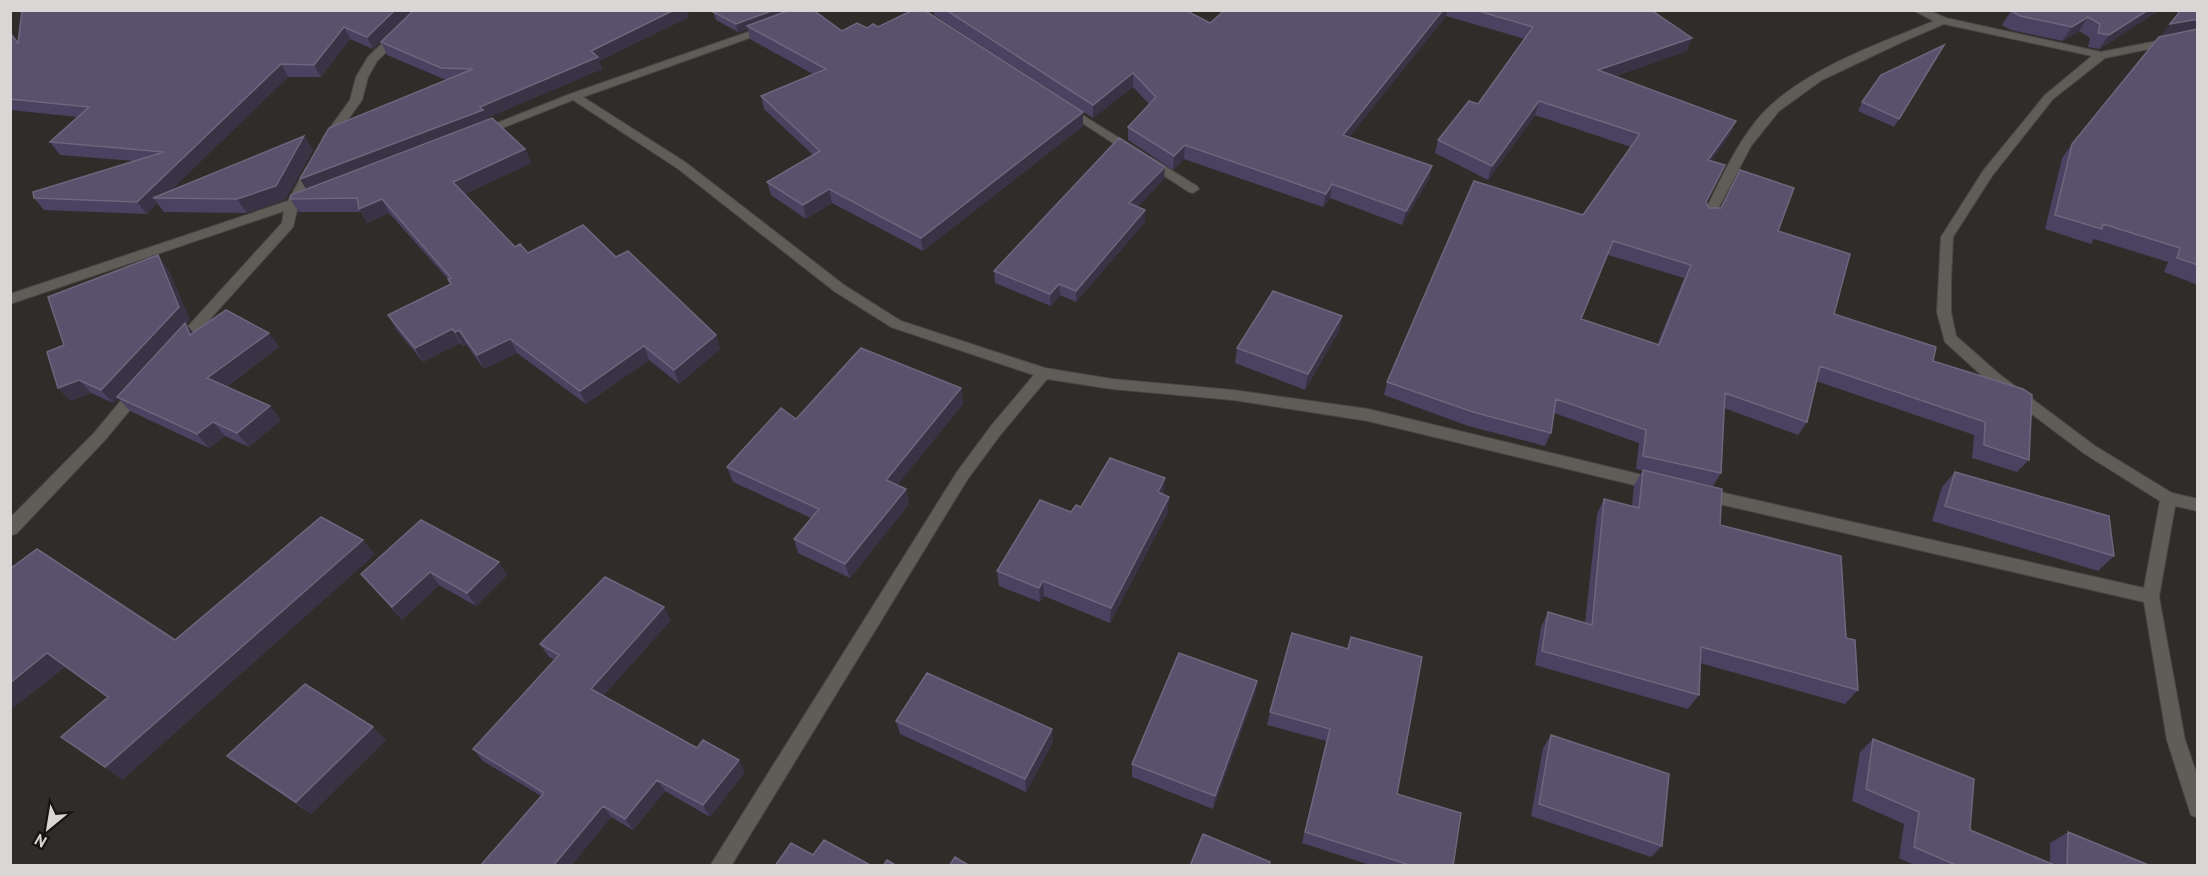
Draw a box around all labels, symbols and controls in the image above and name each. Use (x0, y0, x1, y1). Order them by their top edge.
north arrow (18, 798, 78, 858)
text: N (31, 830, 50, 852)

